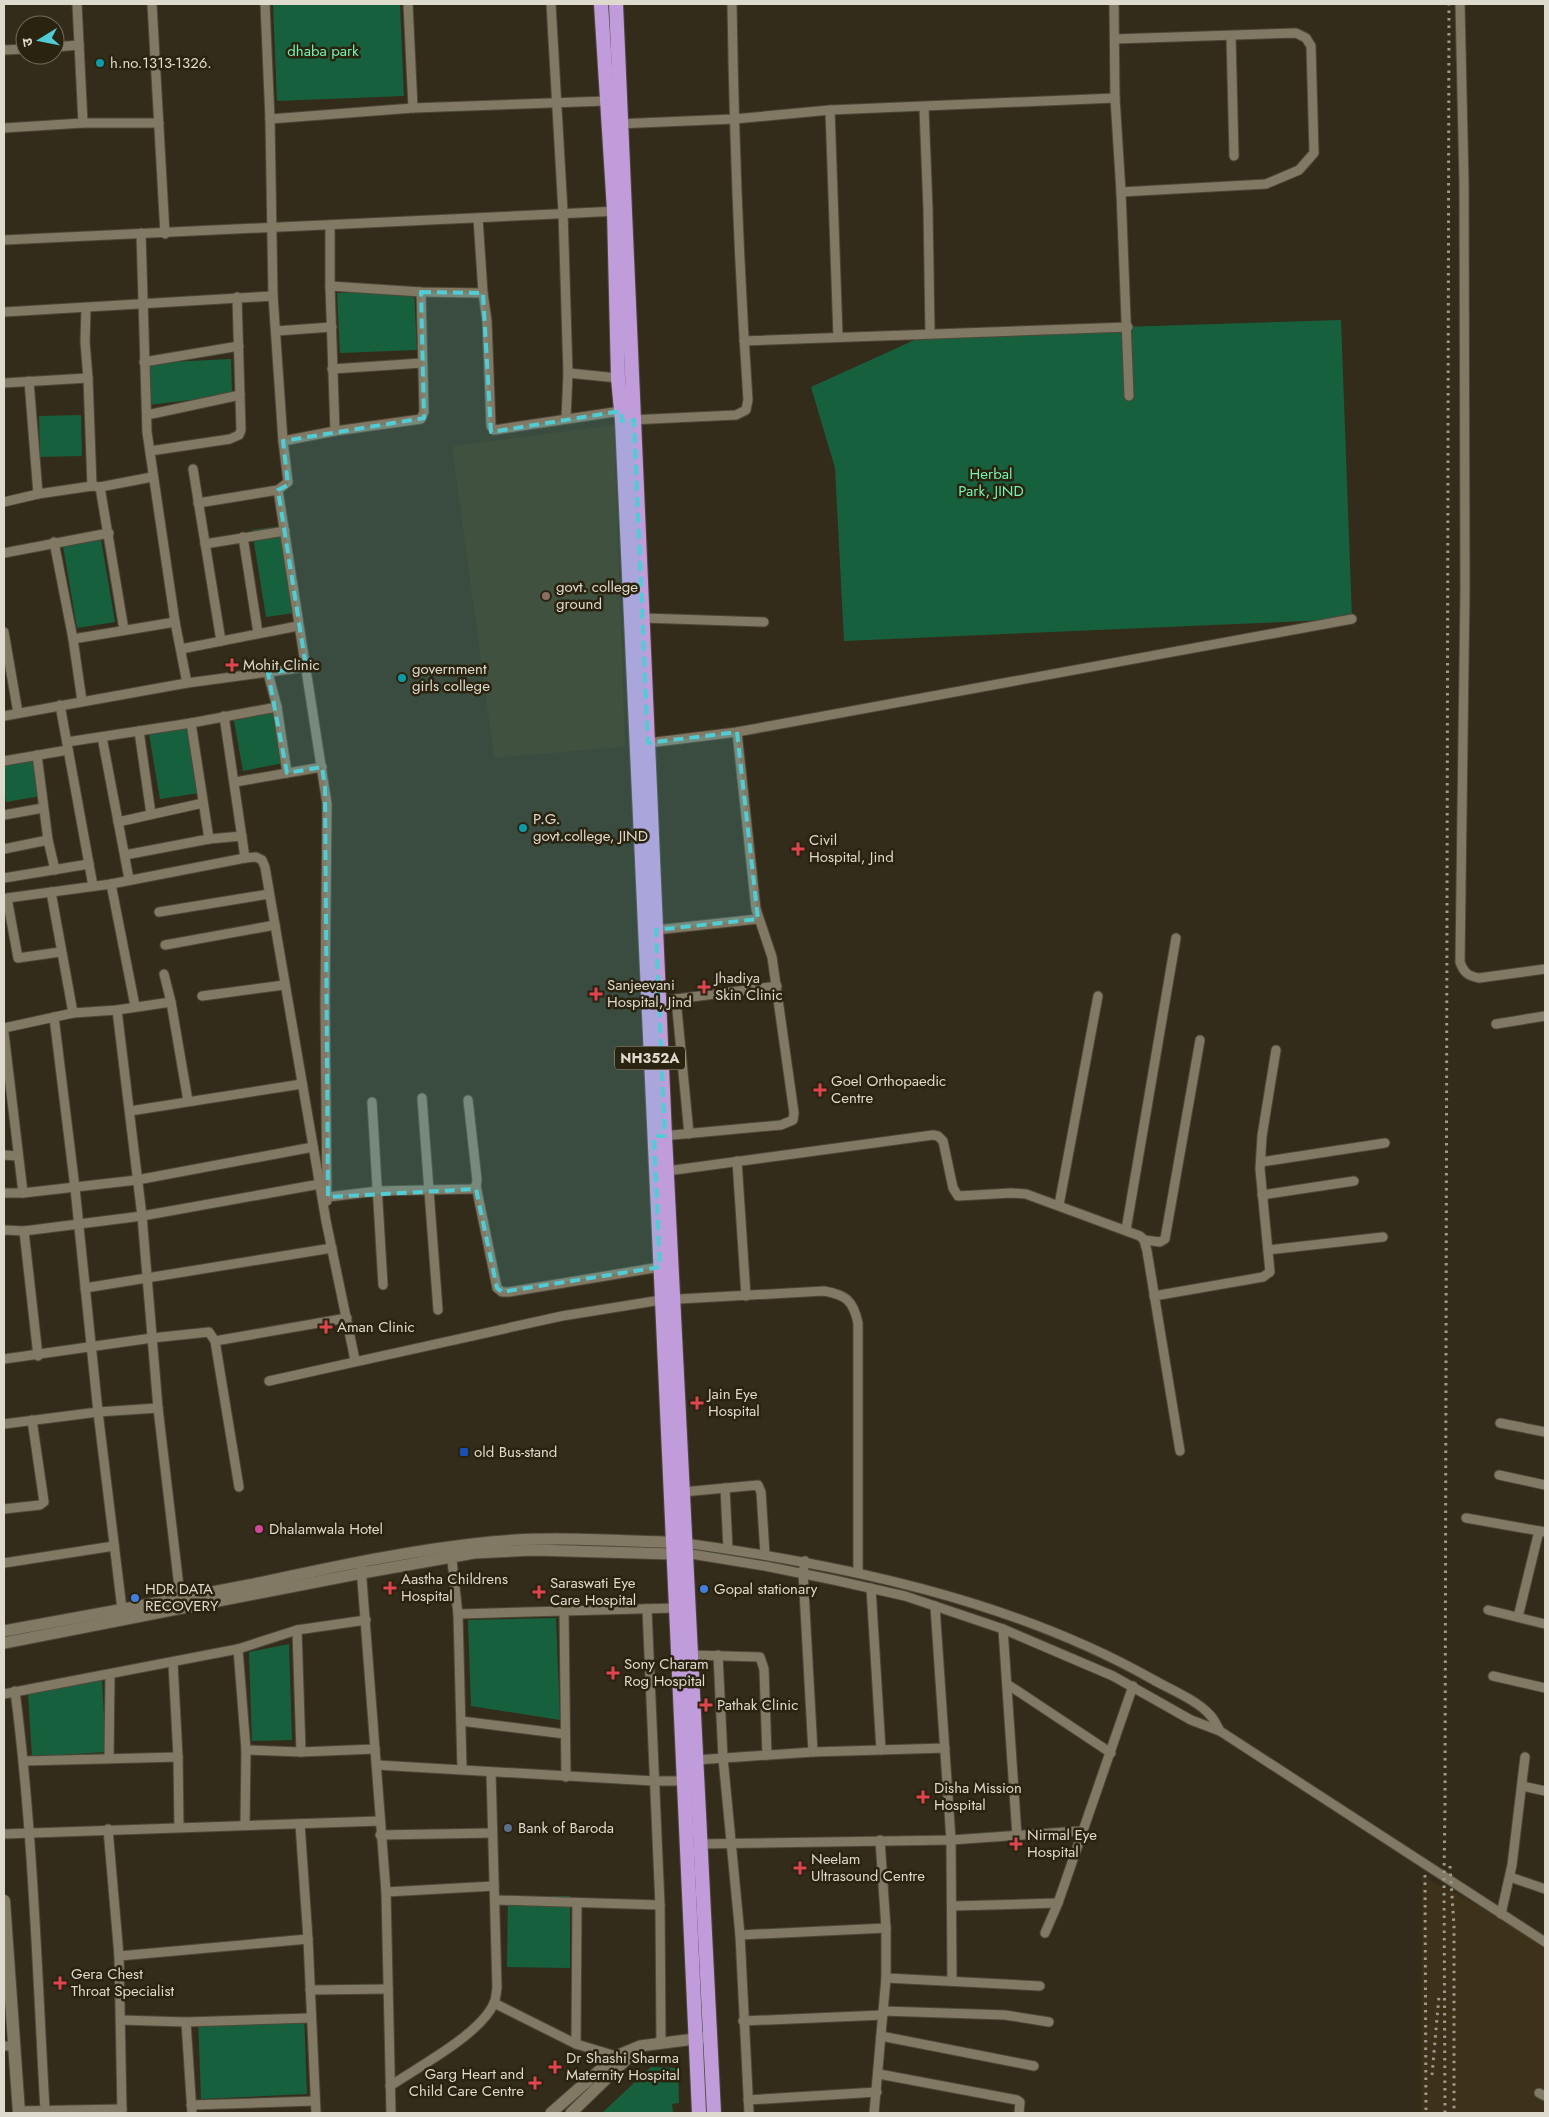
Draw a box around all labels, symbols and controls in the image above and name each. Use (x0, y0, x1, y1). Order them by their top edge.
north arrow (15, 15, 65, 65)
text: उ (16, 36, 38, 48)
park label: dhaba park (287, 40, 359, 62)
place label: h.no.1313-1326. (110, 52, 212, 74)
marker: h.no.1313-1326. (94, 57, 106, 69)
park label: Herbal Park, JIND (958, 463, 1024, 502)
place label: govt. college ground (556, 576, 638, 615)
marker: govt. college ground (540, 590, 552, 602)
place label: Mohit Clinic (243, 654, 320, 676)
marker: Mohit Clinic (225, 658, 239, 672)
place label: government girls college (412, 658, 490, 697)
marker: government girls college (396, 672, 408, 684)
place label: P.G. govt.college, JIND (533, 808, 648, 847)
marker: P.G. govt.college, JIND (517, 822, 529, 834)
place label: Civil Hospital, Jind (809, 829, 894, 868)
marker: Civil Hospital, Jind (791, 842, 805, 856)
place label: Jhadiya Skin Clinic (713, 967, 783, 1006)
place label: Sanjeevani Hospital, Jind (607, 974, 692, 1013)
marker: Jhadiya Skin Clinic (697, 980, 711, 994)
marker: Sanjeevani Hospital, Jind (589, 987, 603, 1001)
road number: NH352A (615, 1046, 685, 1070)
place label: Goel Orthopaedic Centre (831, 1070, 946, 1109)
marker: Goel Orthopaedic Centre (813, 1083, 827, 1097)
place label: Aman Clinic (337, 1316, 415, 1338)
marker: Aman Clinic (319, 1320, 333, 1334)
place label: Jain Eye Hospital (706, 1383, 760, 1422)
marker: Jain Eye Hospital (690, 1396, 704, 1410)
place label: old Bus-stand (474, 1441, 557, 1463)
marker: old Bus-stand (458, 1446, 470, 1458)
place label: Dhalamwala Hotel (269, 1518, 383, 1540)
marker: Dhalamwala Hotel (253, 1523, 265, 1535)
place label: Aastha Childrens Hospital (401, 1568, 508, 1607)
place label: Saraswati Eye Care Hospital (550, 1572, 636, 1611)
place label: HDR DATA RECOVERY (145, 1578, 219, 1617)
place label: Gopal stationary (714, 1578, 818, 1600)
marker: Aastha Childrens Hospital (383, 1581, 397, 1595)
marker: Gopal stationary (698, 1583, 710, 1595)
marker: Saraswati Eye Care Hospital (532, 1585, 546, 1599)
marker: HDR DATA RECOVERY (129, 1592, 141, 1604)
place label: Sony Charam Rog Hospital (624, 1653, 709, 1692)
marker: Sony Charam Rog Hospital (606, 1666, 620, 1680)
place label: Pathak Clinic (717, 1694, 798, 1716)
marker: Pathak Clinic (699, 1698, 713, 1712)
place label: Disha Mission Hospital (934, 1777, 1022, 1816)
marker: Disha Mission Hospital (916, 1790, 930, 1804)
place label: Bank of Baroda (518, 1817, 614, 1839)
marker: Bank of Baroda (502, 1822, 514, 1834)
place label: Nirmal Eye Hospital (1027, 1824, 1097, 1863)
marker: Nirmal Eye Hospital (1009, 1837, 1023, 1851)
place label: Neelam Ultrasound Centre (811, 1848, 925, 1887)
marker: Neelam Ultrasound Centre (793, 1861, 807, 1875)
place label: Gera Chest Throat Specialist (71, 1963, 174, 2002)
marker: Gera Chest Throat Specialist (53, 1976, 67, 1990)
place label: Dr Shashi Sharma Maternity Hospital (566, 2047, 680, 2086)
marker: Dr Shashi Sharma Maternity Hospital (548, 2060, 562, 2074)
place label: Garg Heart and Child Care Centre (409, 2063, 524, 2102)
marker: Garg Heart and Child Care Centre (528, 2076, 542, 2090)

